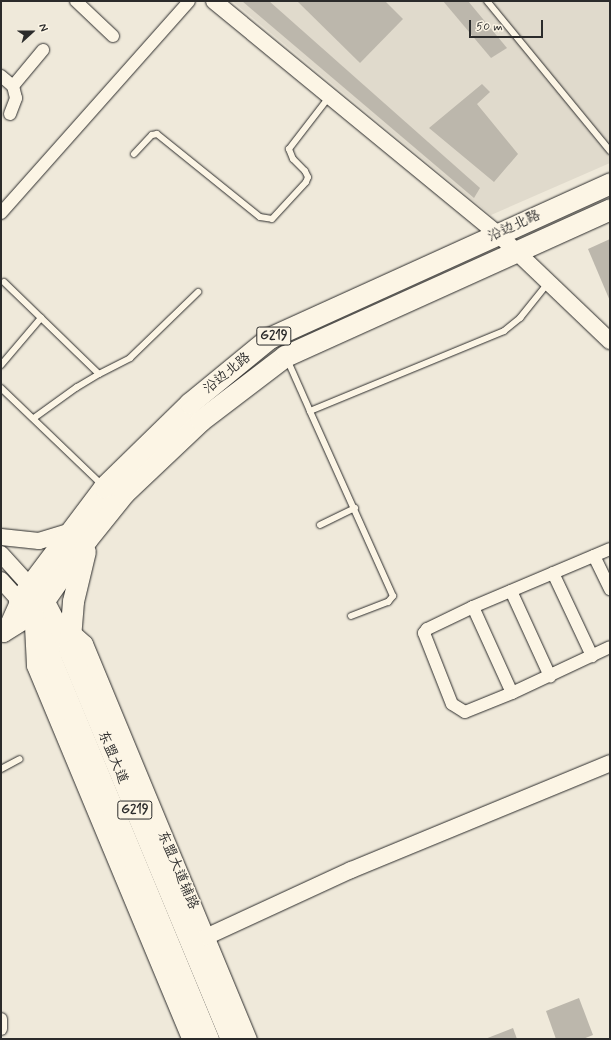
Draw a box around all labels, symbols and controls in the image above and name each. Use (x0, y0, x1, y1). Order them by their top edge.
north arrow (12, 12, 52, 52)
scale bar (471, 12, 545, 38)
text: 50 m (476, 19, 503, 35)
text: N (35, 22, 51, 34)
street label: 沿边北路 (485, 207, 543, 245)
road number: G219 (256, 325, 292, 347)
street label: 沿边北路 (200, 349, 254, 397)
street label: 东盟大道 (94, 728, 132, 786)
road number: G219 (117, 799, 153, 821)
street label: 东盟大道辅路 (154, 828, 202, 912)

